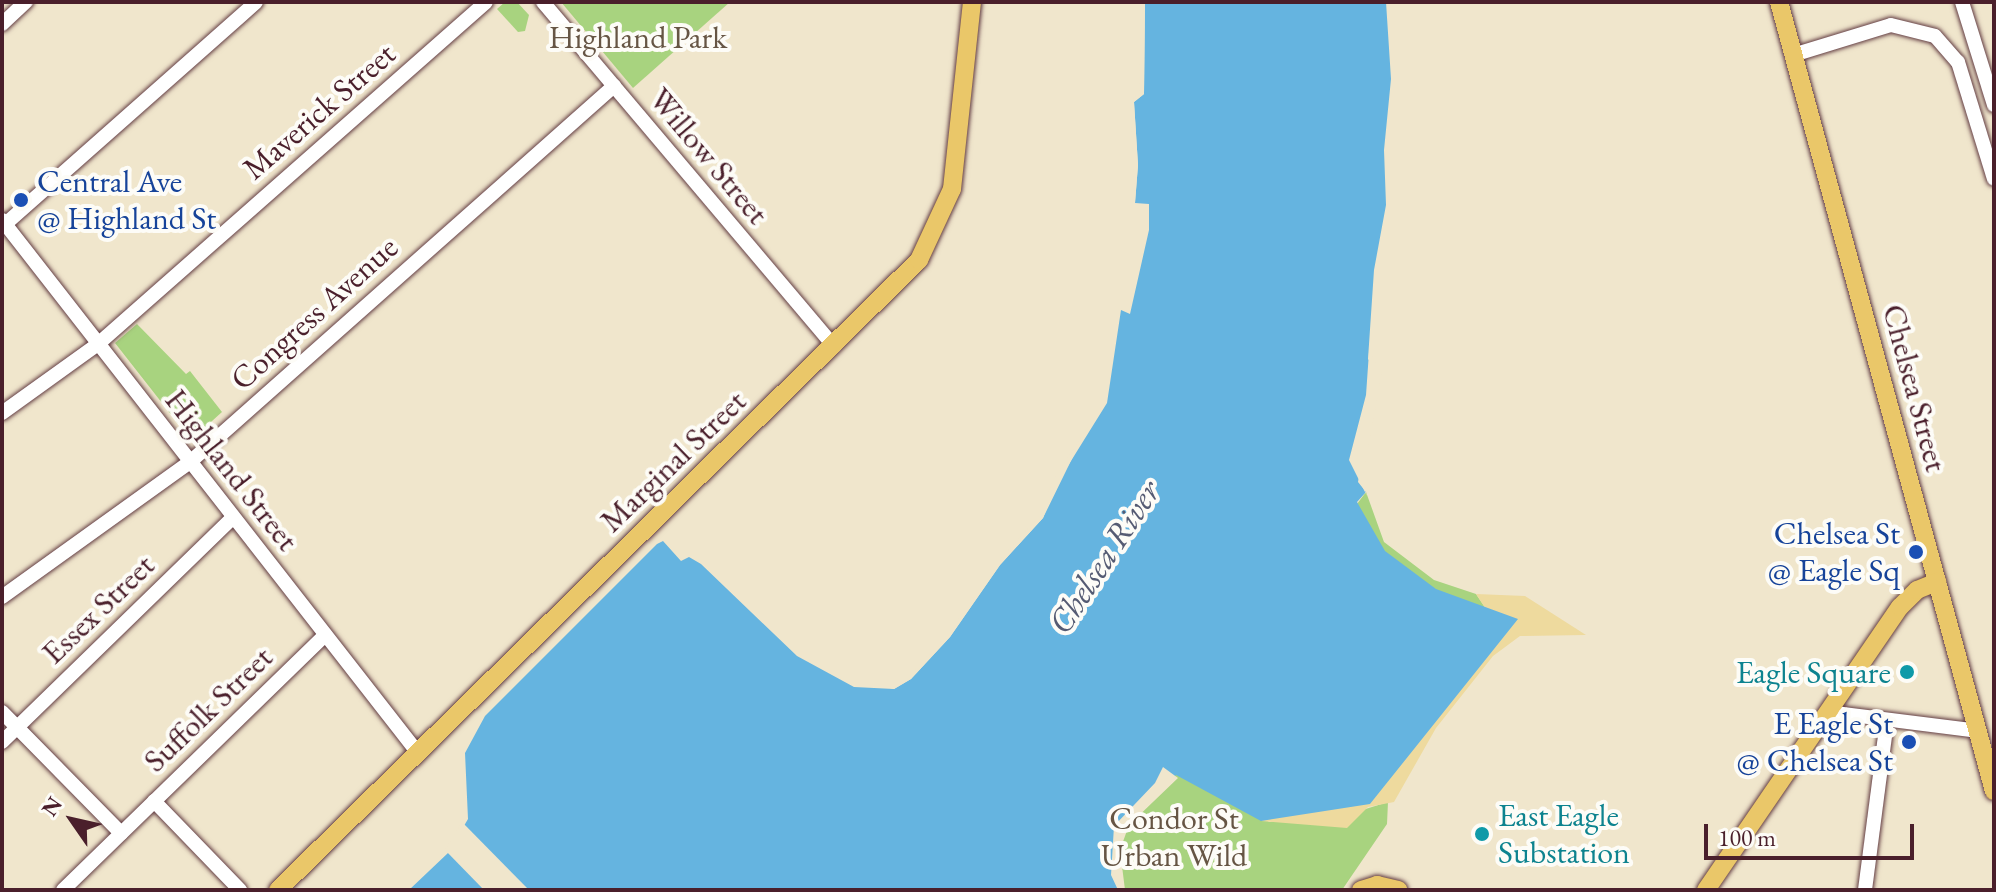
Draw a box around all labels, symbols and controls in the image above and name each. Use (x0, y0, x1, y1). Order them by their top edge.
park label: Highland Park (549, 18, 727, 56)
street label: Maverick Street (235, 34, 403, 188)
street label: Willow Street (641, 80, 777, 232)
place label: Central Ave @ Highland St (37, 163, 216, 238)
marker: Central Ave @ Highland St (12, 191, 30, 209)
street label: Congress Avenue (223, 228, 405, 398)
street label: Chelsea Street (1874, 300, 1956, 476)
street label: Highland Street (157, 382, 307, 558)
street label: Marginal Street (592, 382, 754, 540)
water label: Chelsea River (1039, 473, 1169, 641)
place label: Chelsea St @ Eagle Sq (1768, 515, 1900, 590)
marker: Chelsea St @ Eagle Sq (1907, 543, 1925, 561)
street label: Essex Street (34, 546, 162, 672)
street label: Suffolk Street (136, 638, 280, 780)
place label: Eagle Square (1736, 653, 1891, 691)
marker: Eagle Square (1898, 663, 1916, 681)
place label: E Eagle St @ Chelsea St (1736, 705, 1893, 780)
marker: E Eagle St @ Chelsea St (1900, 733, 1918, 751)
north arrow (32, 780, 112, 860)
text: N (35, 791, 69, 822)
place label: East Eagle Substation (1498, 797, 1630, 872)
park label: Condor St Urban Wild (1101, 800, 1247, 875)
scale bar (1708, 808, 1918, 858)
text: 100 m (1718, 822, 1776, 853)
marker: East Eagle Substation (1473, 825, 1491, 843)

